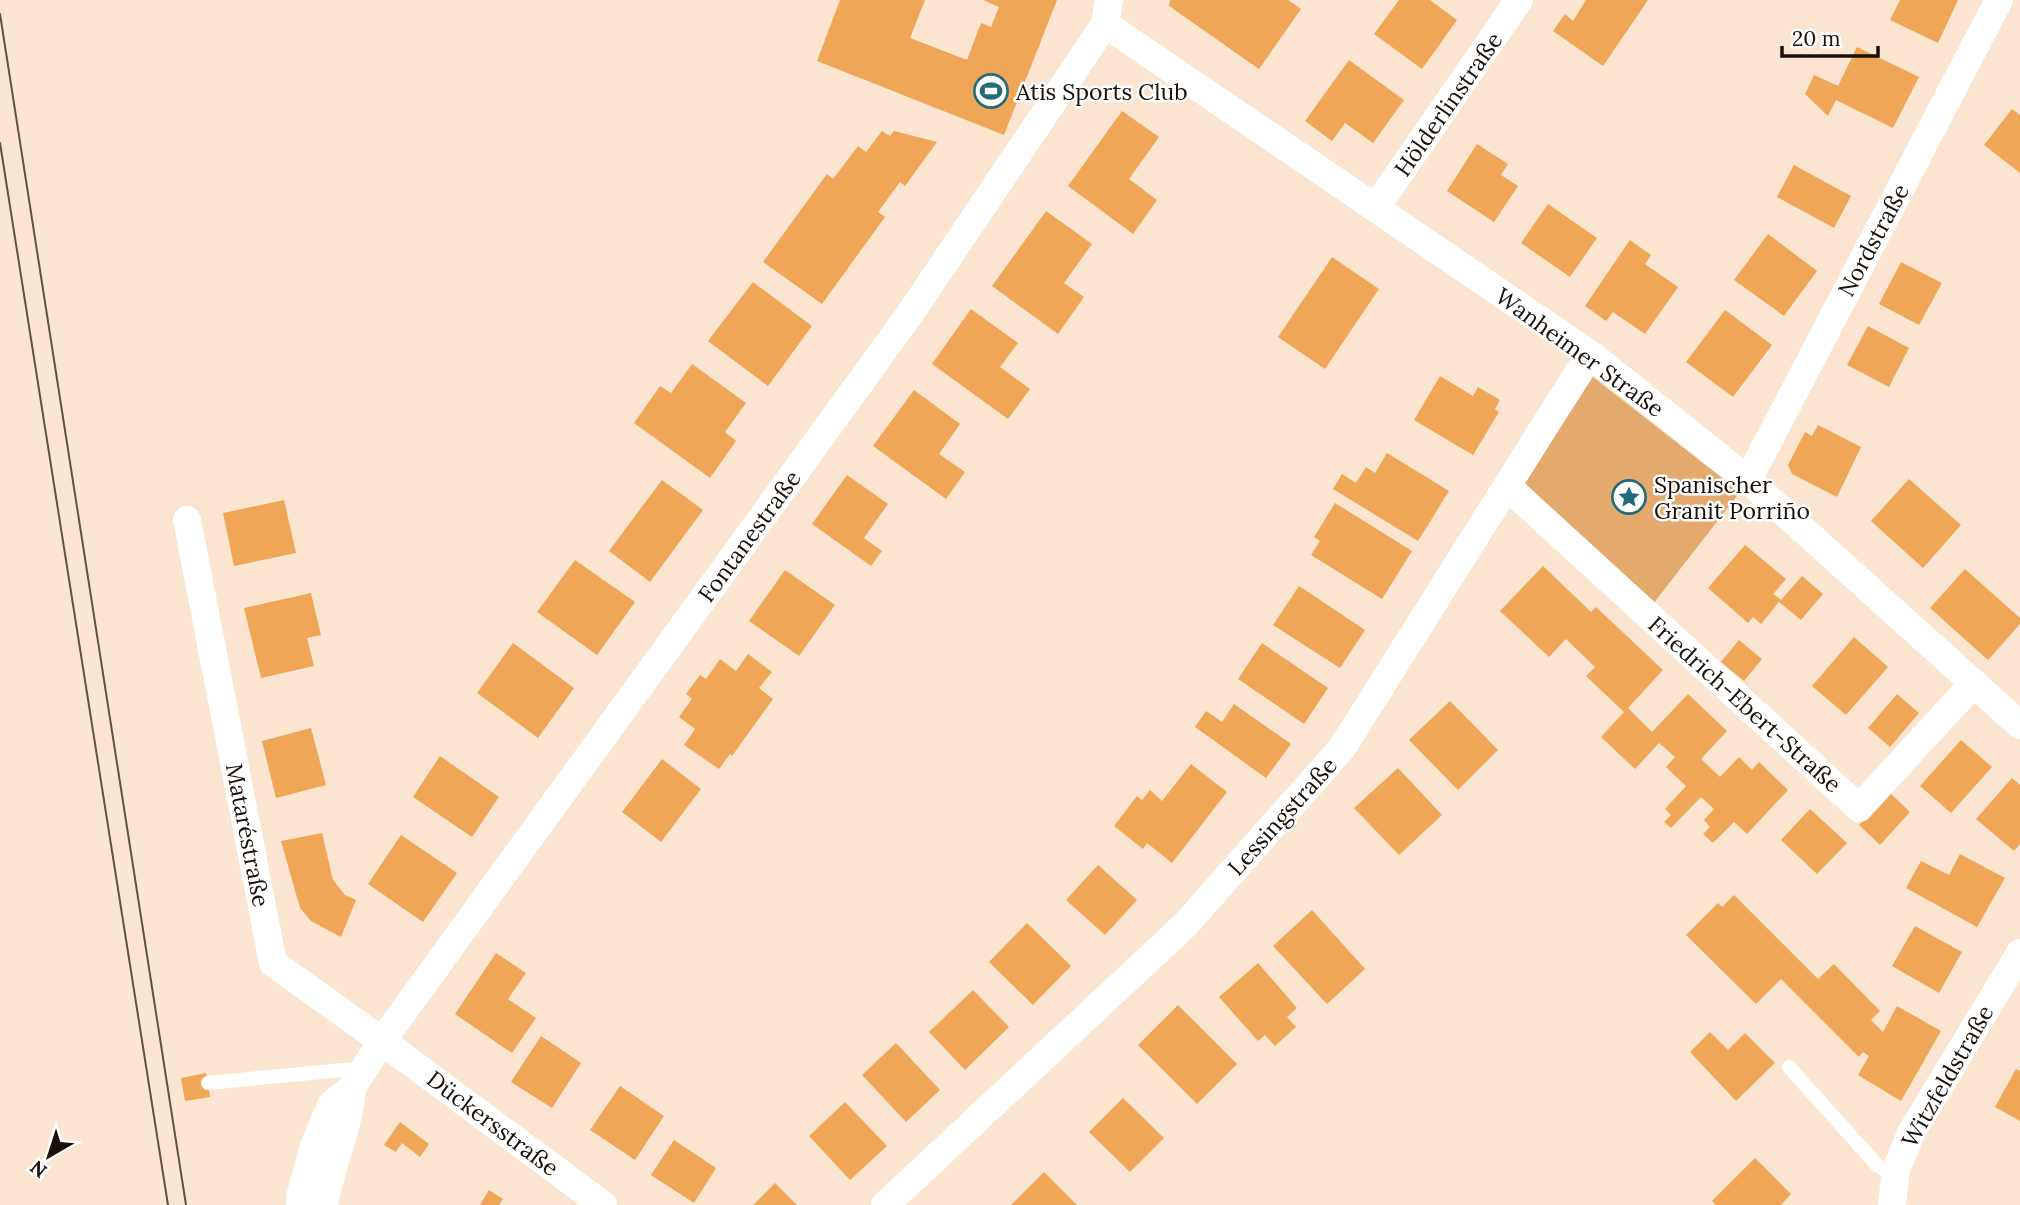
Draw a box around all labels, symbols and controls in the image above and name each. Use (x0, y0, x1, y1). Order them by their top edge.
scale bar (1782, 14, 1878, 58)
text: 20 m (1792, 25, 1841, 52)
street label: Hölderlinstraße (1388, 26, 1508, 182)
sports icon: Atis Sports Club (972, 72, 1010, 110)
place label: Atis Sports Club (1015, 77, 1188, 106)
street label: Nordstraße (1831, 179, 1915, 301)
street label: Wanheimer Straße (1490, 281, 1670, 423)
street label: Fontanestraße (691, 464, 807, 608)
place label: Spanischer Granit Porriño (1654, 470, 1810, 525)
place icon: Spanischer Granit Porriño (1610, 478, 1648, 516)
street label: Friedrich-Ebert-Straße (1642, 610, 1848, 798)
street label: Lessingstraße (1221, 751, 1343, 881)
street label: Mataréstraße (220, 761, 276, 909)
street label: Witzfeldstraße (1895, 1000, 1999, 1152)
street label: Dückersstraße (421, 1064, 565, 1182)
north arrow (14, 1121, 84, 1191)
text: N (25, 1155, 52, 1183)

